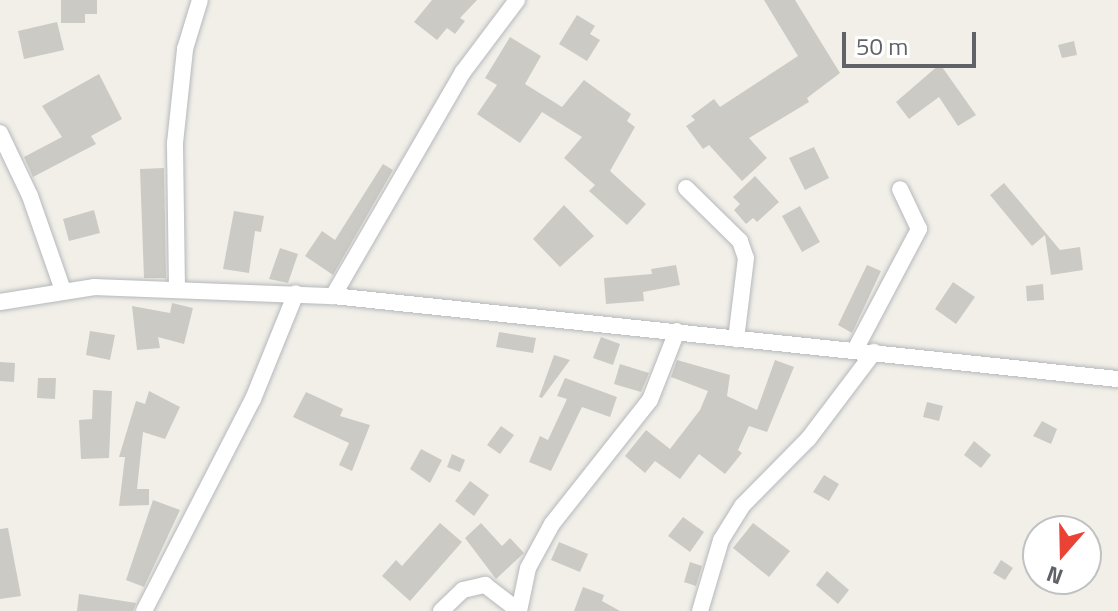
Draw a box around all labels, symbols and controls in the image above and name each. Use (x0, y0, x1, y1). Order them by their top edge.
scale bar (846, 16, 980, 66)
text: 50 m (856, 28, 908, 64)
north arrow (1022, 515, 1102, 595)
text: N (1041, 557, 1067, 594)

